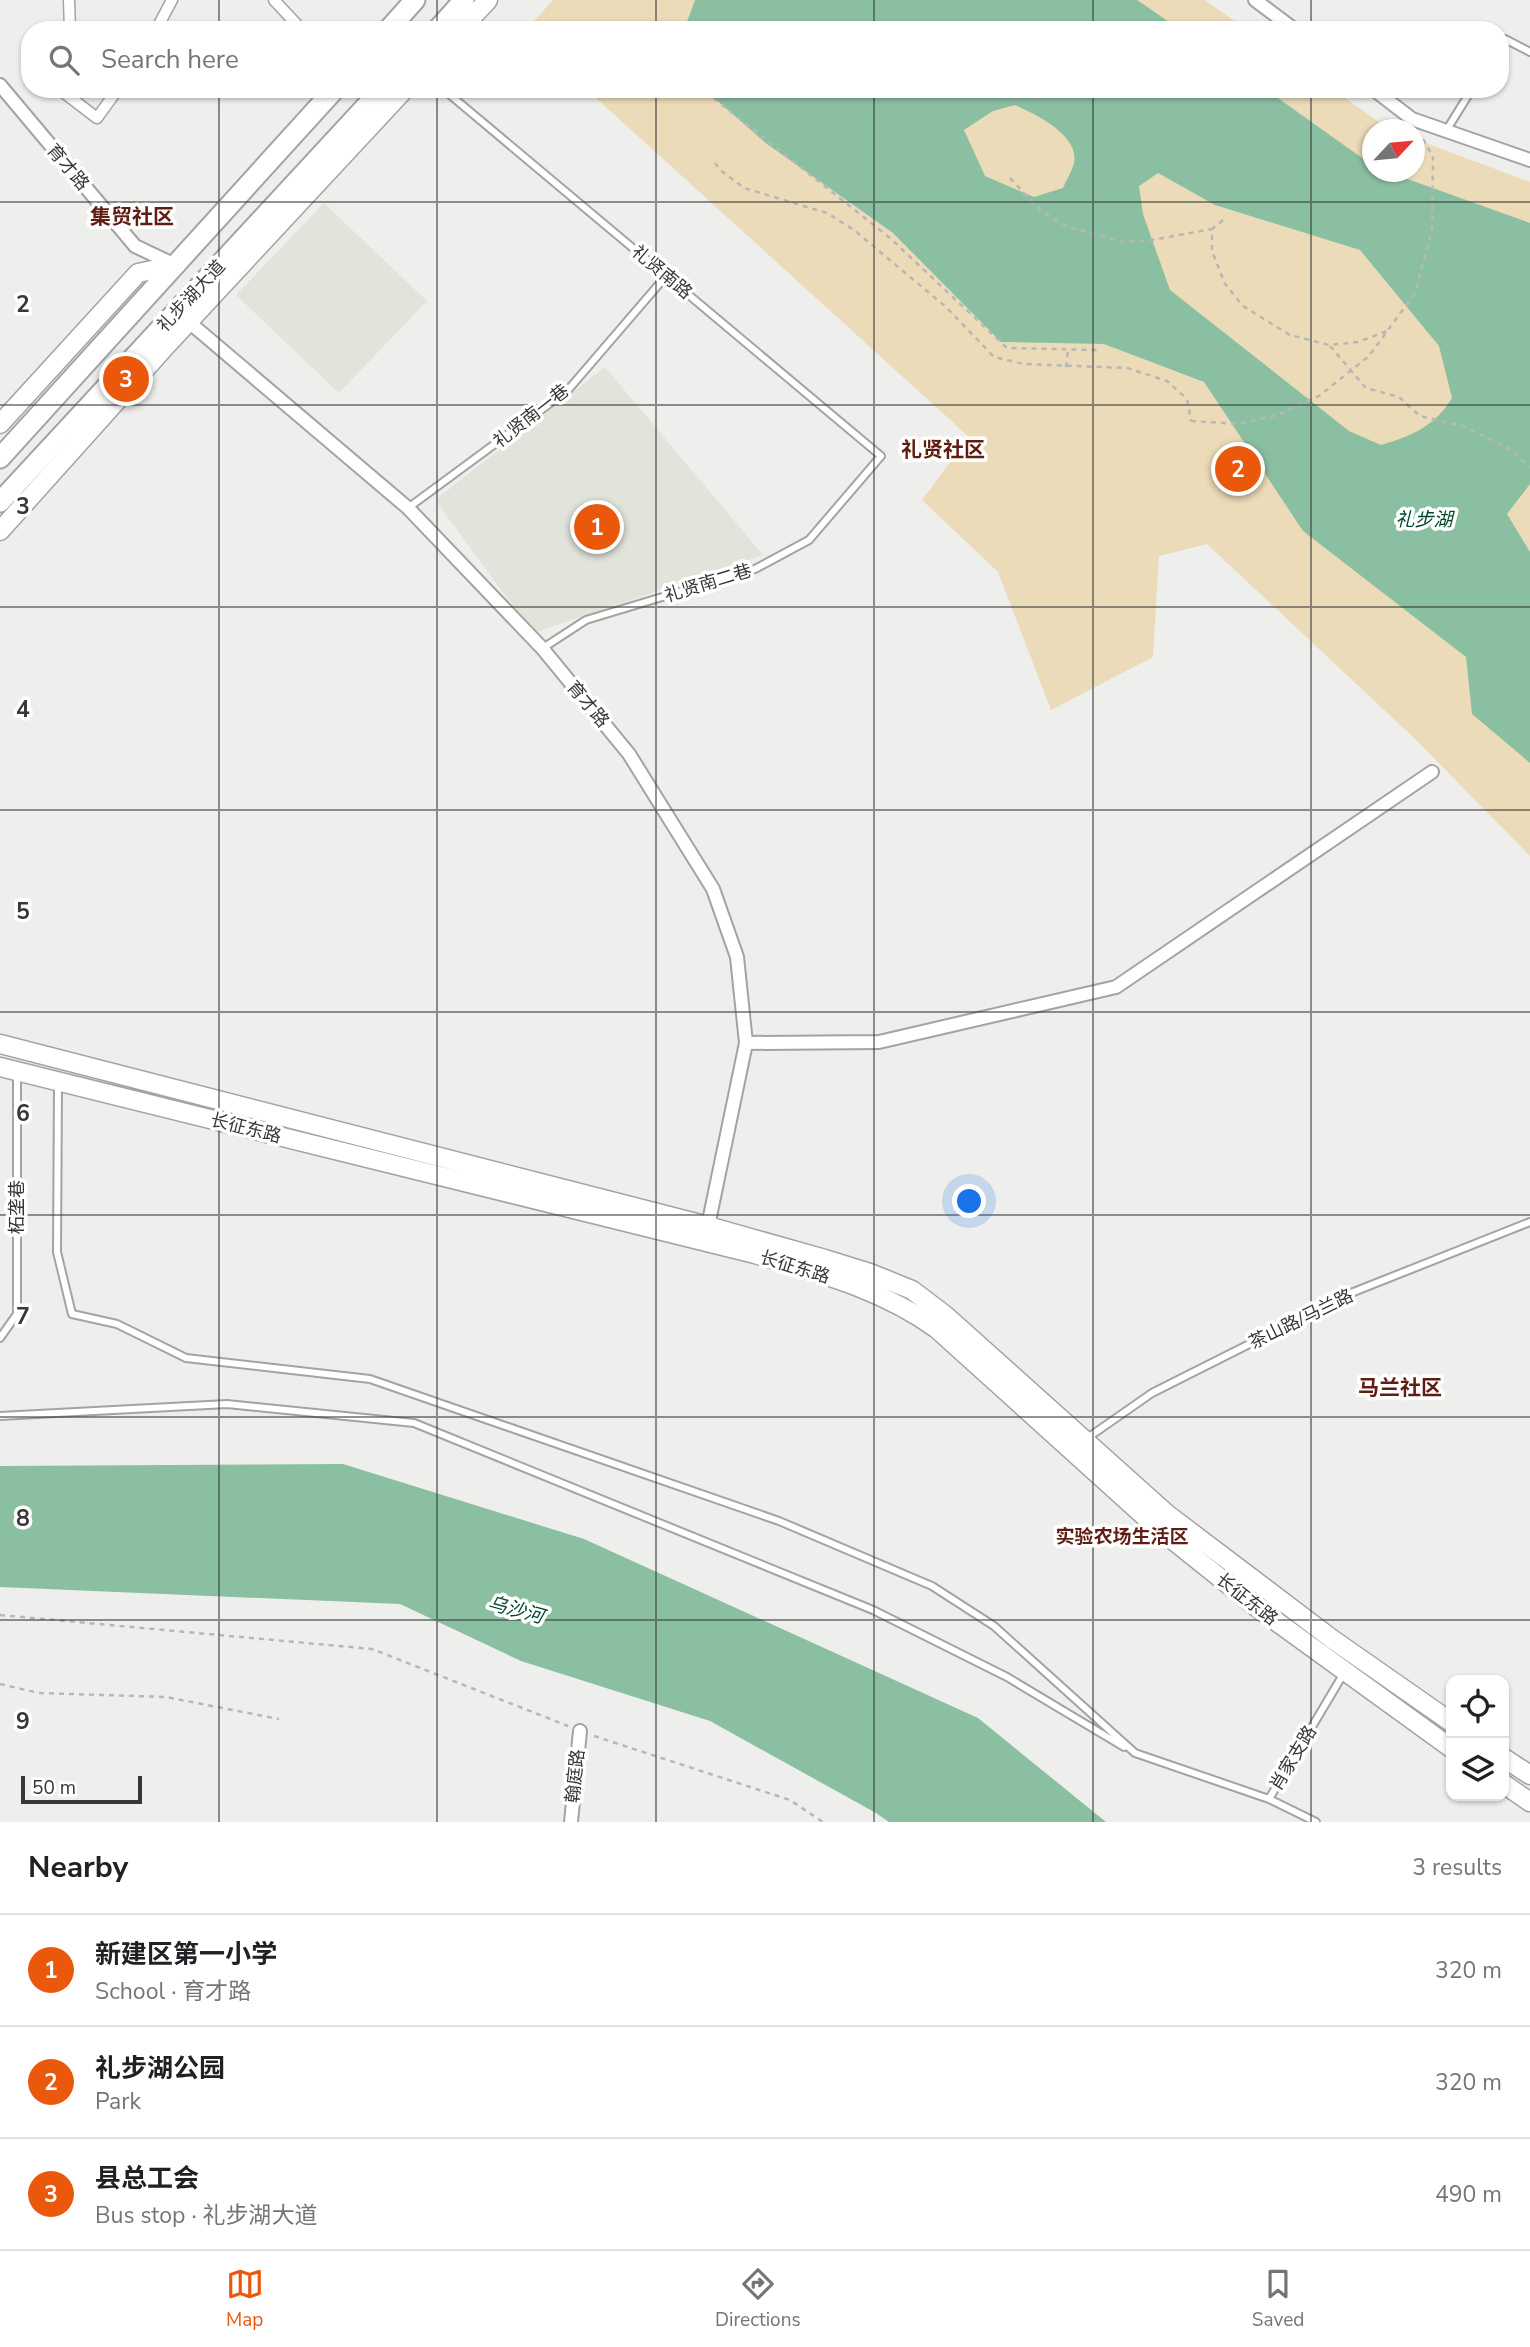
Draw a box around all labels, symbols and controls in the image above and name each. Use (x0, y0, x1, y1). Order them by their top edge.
search box (21, 21, 1509, 98)
icon: search (45, 41, 83, 79)
text: Search here (101, 42, 239, 77)
north arrow (1362, 119, 1425, 182)
street label: 育才路 (41, 139, 95, 195)
district label: 集贸社区 (90, 203, 174, 231)
street label: 礼贤南路 (627, 240, 697, 304)
street label: 礼步湖大道 (152, 255, 230, 337)
text: 2 (16, 289, 30, 320)
pin: 3 (103, 353, 149, 405)
street label: 礼贤南一巷 (488, 379, 574, 453)
district label: 礼贤社区 (901, 436, 985, 464)
pin: 2 (1215, 443, 1261, 495)
text: 3 (16, 491, 30, 522)
pin: 1 (574, 501, 620, 553)
water label: 礼步湖 (1395, 507, 1455, 533)
street label: 礼贤南二巷 (661, 558, 755, 608)
street label: 育才路 (561, 676, 615, 732)
text: 4 (16, 694, 30, 725)
text: 5 (16, 896, 30, 927)
text: 6 (16, 1098, 30, 1129)
street label: 长征东路 (208, 1108, 284, 1148)
street label: 柘垄巷 (5, 1180, 29, 1234)
your location (952, 1184, 986, 1218)
street label: 长征东路 (757, 1245, 833, 1289)
street label: 茶山路/马兰路 (1245, 1283, 1357, 1355)
text: 7 (16, 1301, 30, 1332)
district label: 马兰社区 (1358, 1374, 1442, 1402)
text: 8 (16, 1503, 30, 1534)
district label: 实验农场生活区 (1055, 1524, 1189, 1550)
street label: 长征东路 (1211, 1567, 1283, 1631)
water label: 乌沙河 (485, 1590, 550, 1631)
map controls (1446, 1675, 1509, 1801)
button: locate (1446, 1675, 1509, 1738)
text: 9 (16, 1706, 30, 1737)
street label: 肖家支路 (1264, 1721, 1322, 1795)
button: layers (1446, 1738, 1509, 1801)
street label: 翰庭路 (560, 1748, 590, 1804)
scale bar (21, 1773, 142, 1805)
text: 50 m (32, 1775, 76, 1801)
text: Nearby (28, 1847, 128, 1888)
text: 3 results (1412, 1852, 1502, 1883)
text: 新建区第一小学 (95, 1937, 277, 1972)
text: 1 (44, 1955, 58, 1986)
text: 320 m (1435, 1955, 1502, 1986)
text: School · 育才路 (95, 1976, 251, 2007)
text: 礼步湖公园 (95, 2051, 225, 2086)
text: 2 (44, 2067, 58, 2098)
text: 320 m (1435, 2067, 1502, 2098)
text: Park (95, 2086, 141, 2117)
text: 县总工会 (95, 2161, 199, 2196)
text: 3 (44, 2179, 58, 2210)
text: 490 m (1435, 2179, 1502, 2210)
text: Bus stop · 礼步湖大道 (95, 2200, 318, 2231)
tab: Map (226, 2265, 264, 2333)
tab: Directions (715, 2265, 801, 2333)
tab: Saved (1252, 2265, 1304, 2333)

